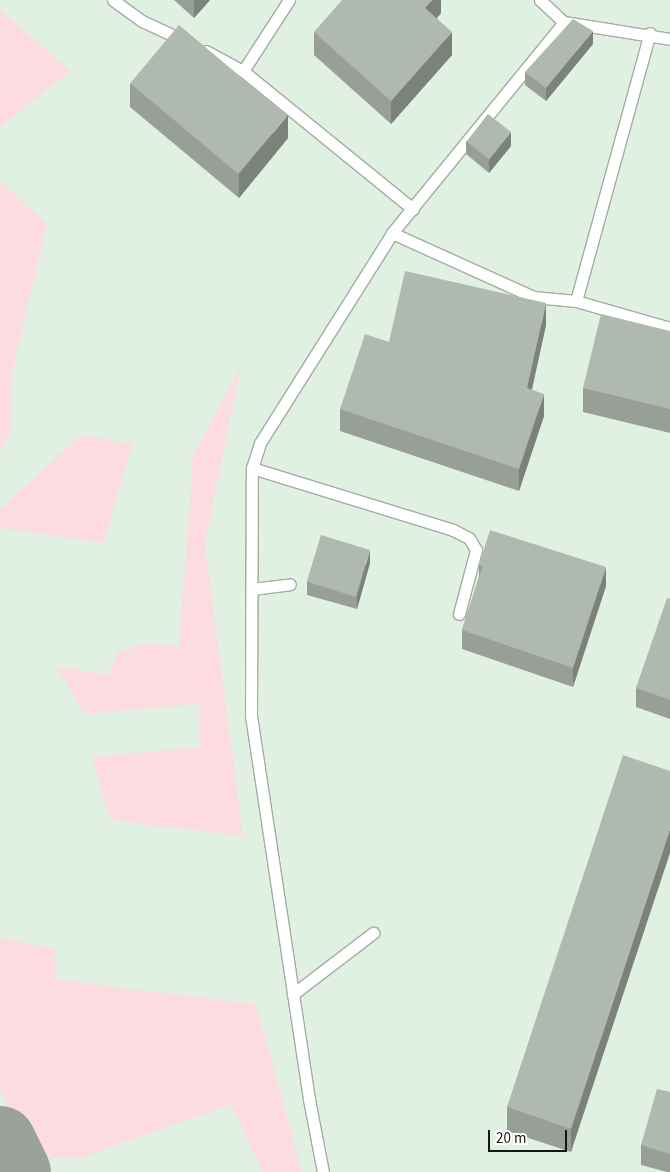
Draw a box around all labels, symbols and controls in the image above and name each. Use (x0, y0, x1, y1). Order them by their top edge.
scale bar (490, 1120, 569, 1152)
text: 20 m (496, 1128, 526, 1149)

